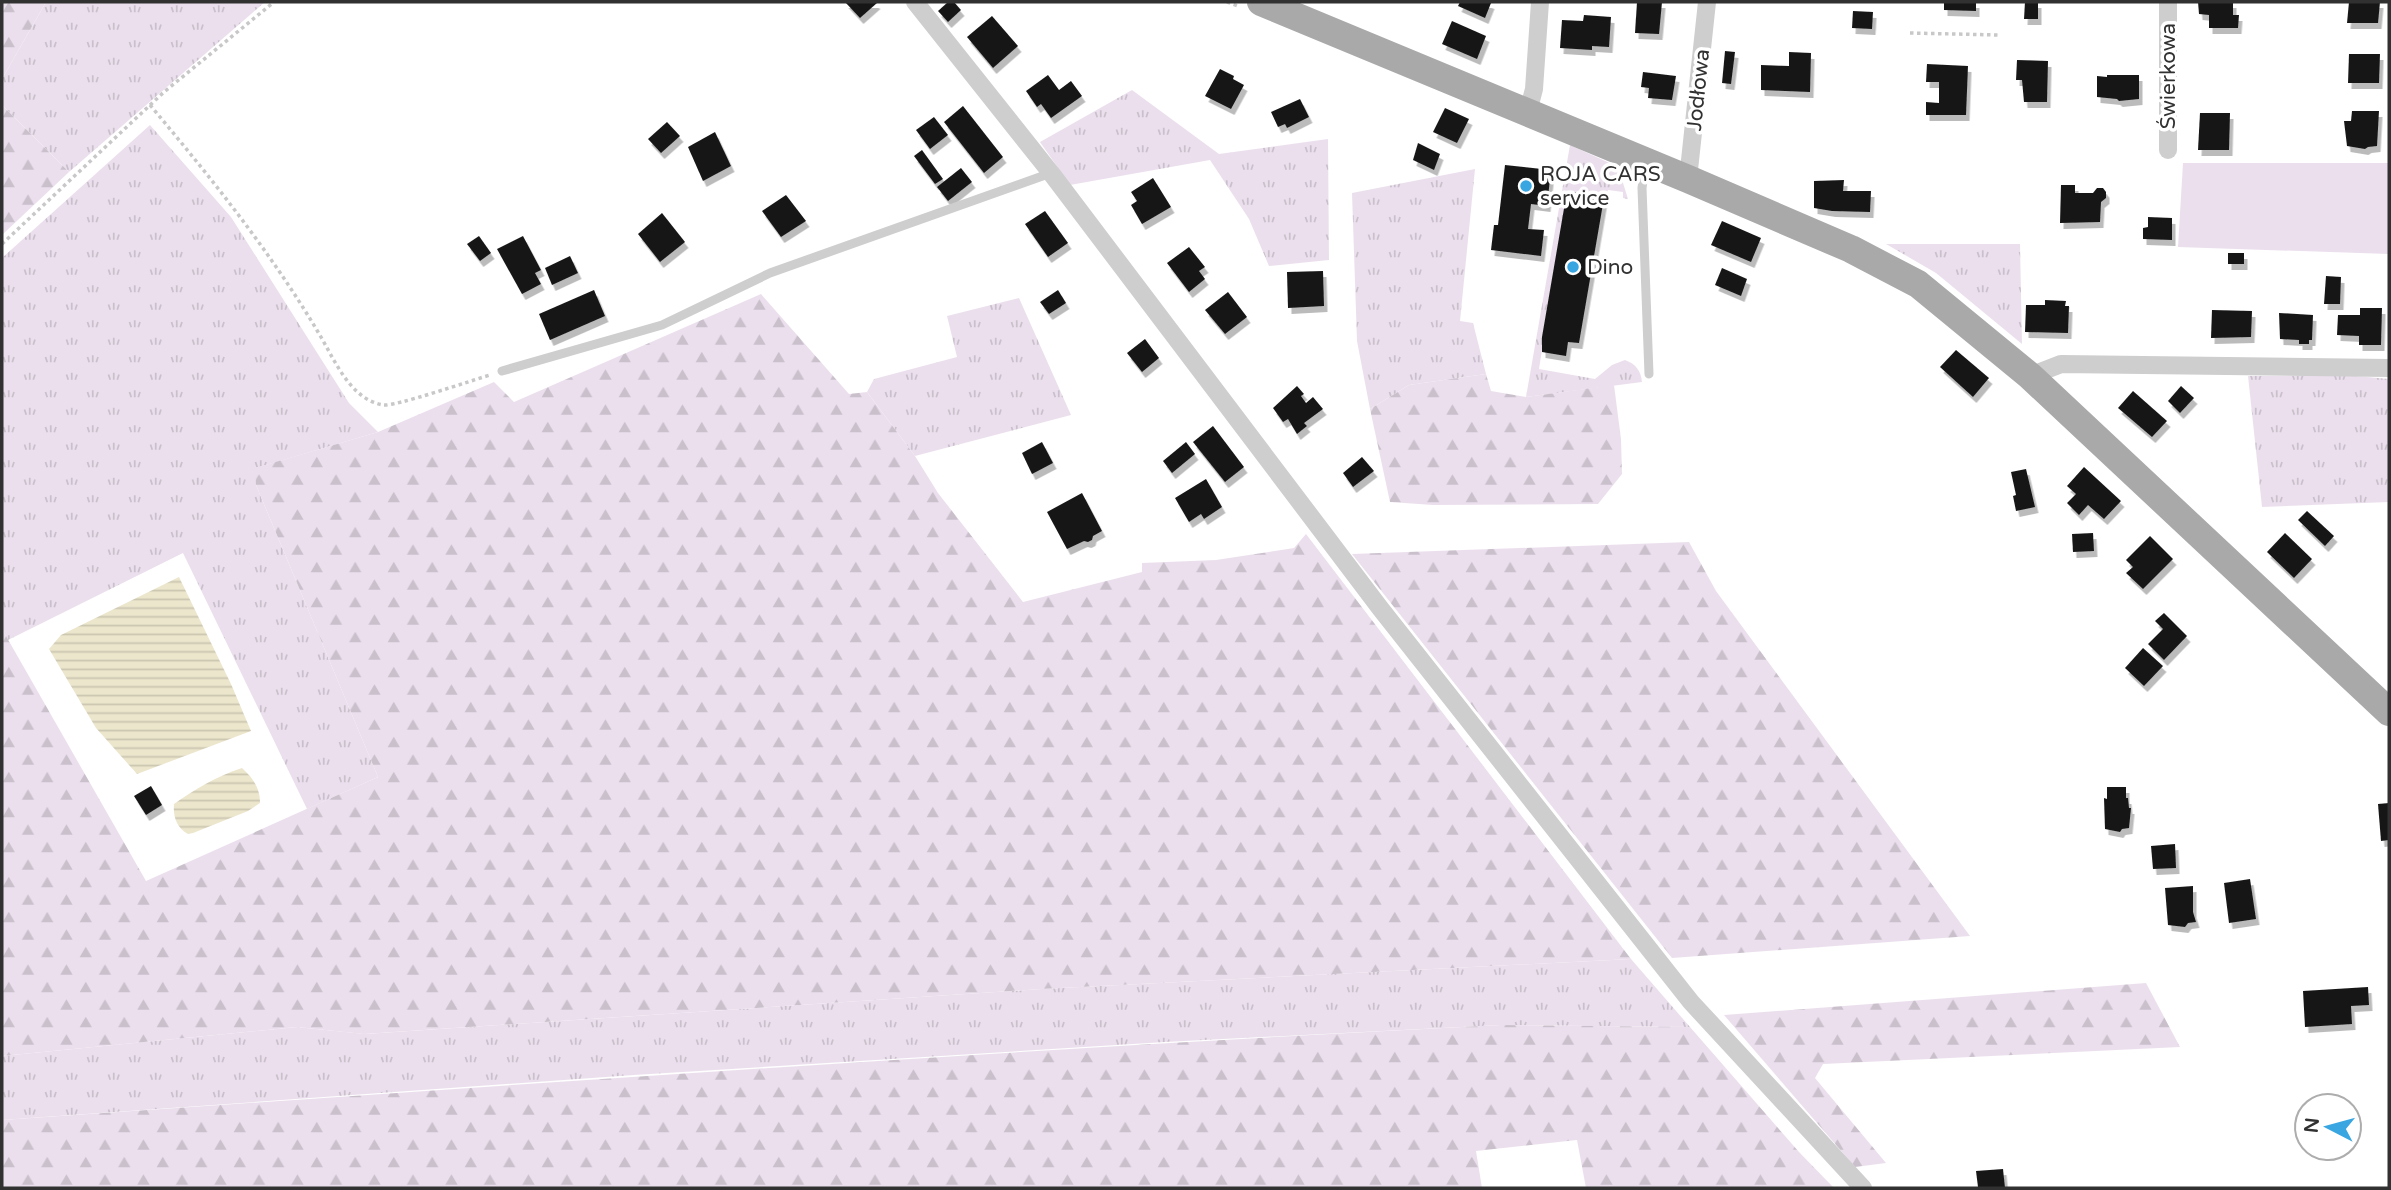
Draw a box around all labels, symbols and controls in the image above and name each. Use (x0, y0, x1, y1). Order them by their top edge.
street label: Świerkowa (2156, 23, 2181, 129)
street label: Jodłowa (1682, 48, 1715, 132)
place label: ROJA CARS service (1540, 162, 1661, 211)
marker: ROJA CARS service (1518, 178, 1534, 194)
place label: Dino (1587, 255, 1633, 280)
marker: Dino (1565, 259, 1581, 275)
north arrow (2293, 1092, 2363, 1162)
text: N (2300, 1117, 2324, 1134)

